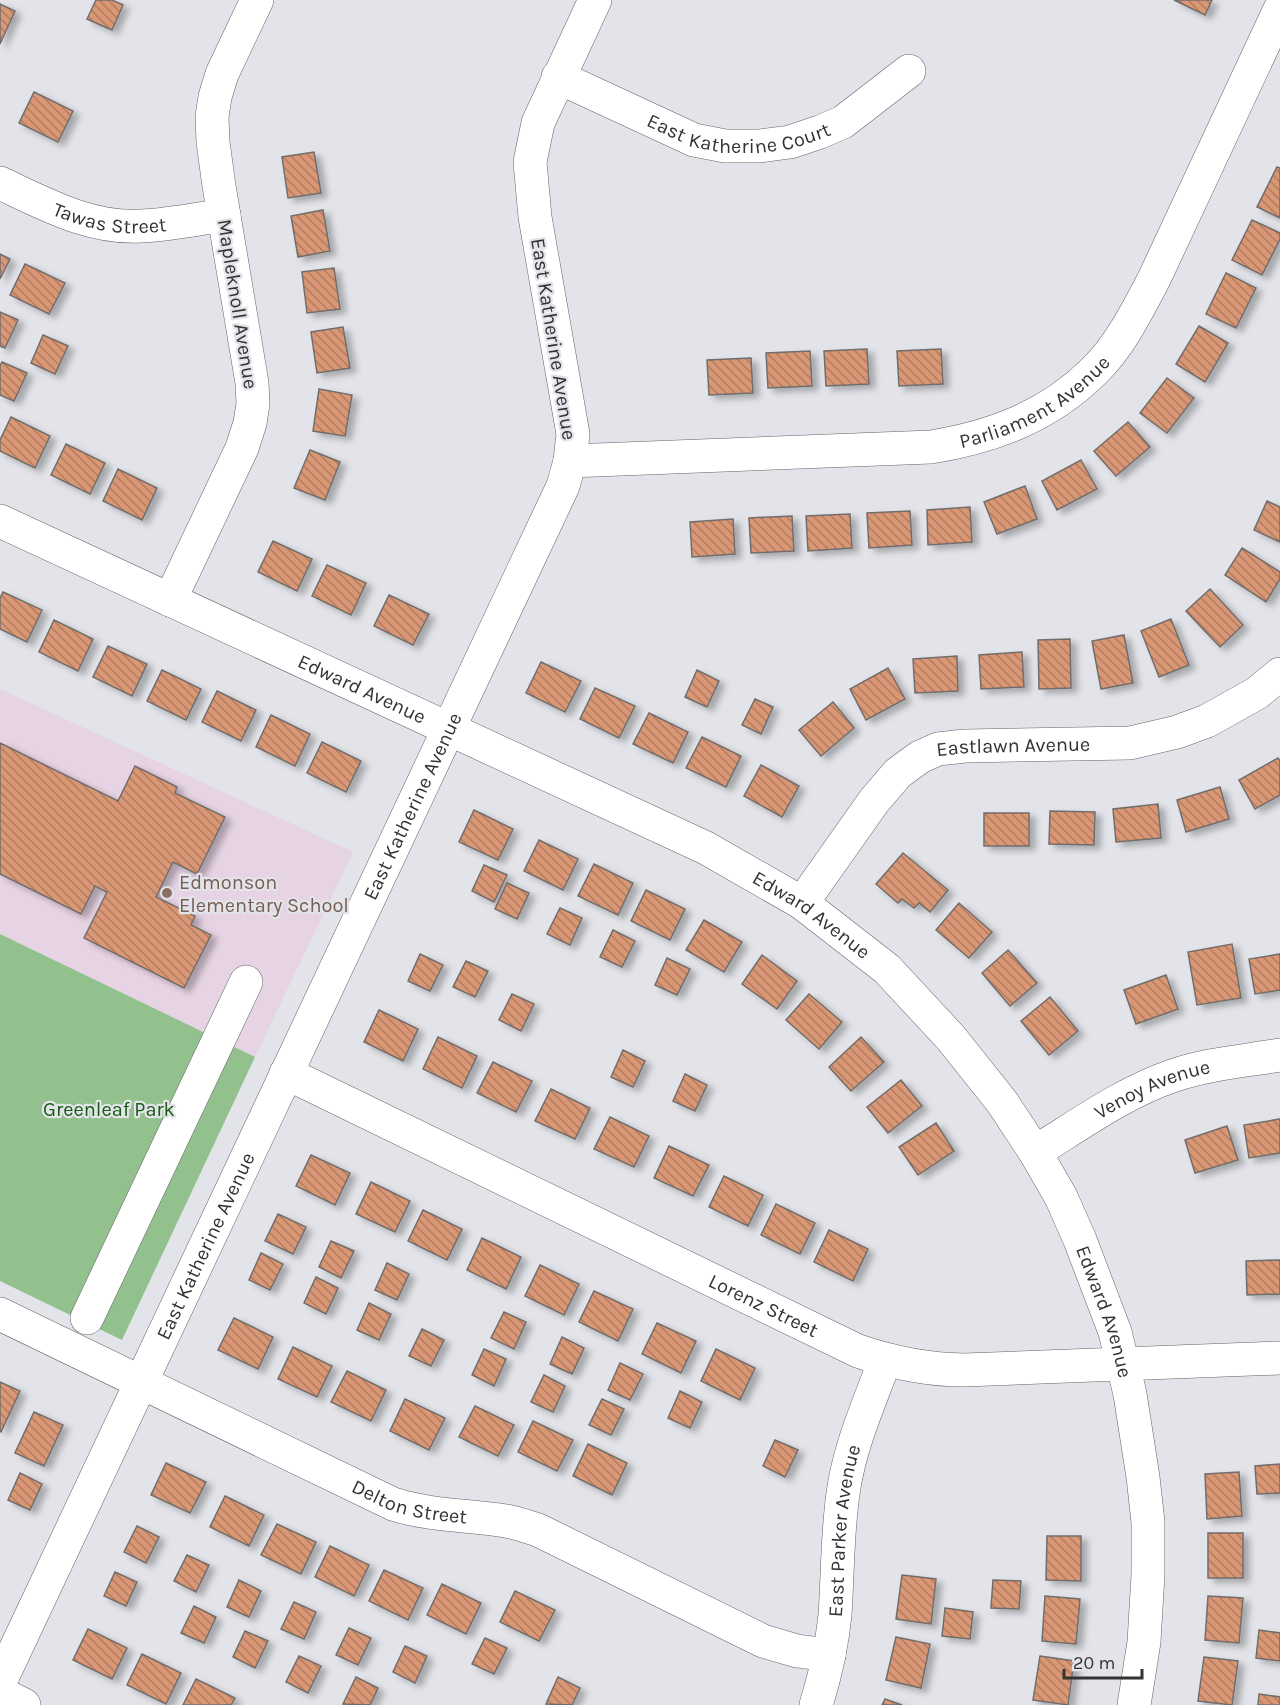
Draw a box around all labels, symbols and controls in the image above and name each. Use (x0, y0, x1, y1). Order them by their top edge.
street label: East Katherine Court (643, 109, 834, 158)
street label: Tawas Street (50, 198, 168, 238)
street label: Mapleknoll Avenue (213, 218, 262, 391)
street label: East Katherine Avenue (526, 236, 581, 442)
street label: Parliament Avenue (957, 351, 1115, 453)
street label: Edward Avenue (294, 650, 429, 729)
street label: East Katherine Avenue (359, 709, 467, 904)
street label: Eastlawn Avenue (935, 733, 1090, 761)
street label: Edward Avenue (748, 866, 875, 964)
place label: Edmonson Elementary School (179, 871, 349, 917)
marker: Edmonson Elementary School (160, 886, 174, 900)
street label: Venoy Avenue (1090, 1055, 1212, 1124)
park label: Greenleaf Park (43, 1098, 175, 1121)
street label: East Katherine Avenue (152, 1149, 260, 1343)
street label: Edward Avenue (1071, 1242, 1137, 1380)
street label: Lorenz Street (705, 1269, 822, 1342)
street label: East Parker Avenue (824, 1442, 866, 1618)
street label: Delton Street (348, 1475, 468, 1528)
scale bar (1064, 1642, 1142, 1680)
text: 20 m (1073, 1652, 1115, 1674)

